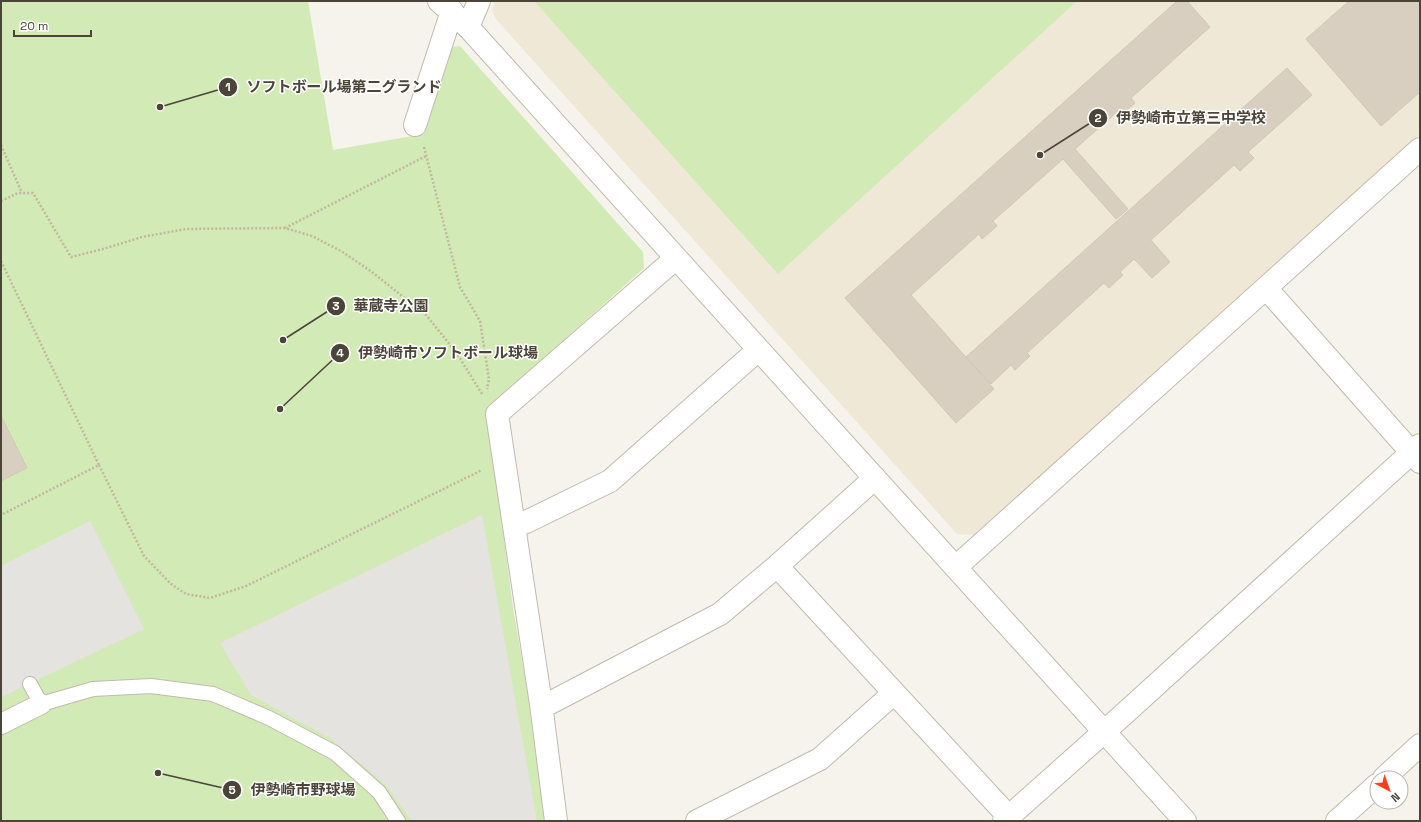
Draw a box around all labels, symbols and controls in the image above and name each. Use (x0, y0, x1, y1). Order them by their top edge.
scale bar (14, 12, 91, 38)
text: 20 m (20, 18, 48, 34)
callout: ソフトボール場第二グランド (218, 73, 449, 100)
text: ソフトボール場第二グランド (246, 77, 442, 96)
text: 1 (225, 79, 231, 95)
callout: 伊勢崎市立第三中学校 (1088, 104, 1274, 131)
text: 伊勢崎市立第三中学校 (1116, 108, 1266, 127)
text: 2 (1094, 110, 1102, 126)
callout: 華蔵寺公園 (326, 292, 437, 319)
text: 華蔵寺公園 (353, 296, 429, 315)
text: 3 (332, 298, 340, 314)
callout: 伊勢崎市ソフトボール球場 (330, 340, 546, 367)
text: 伊勢崎市ソフトボール球場 (358, 343, 538, 362)
text: 4 (336, 345, 344, 361)
north arrow (1369, 770, 1409, 810)
callout: 伊勢崎市野球場 (222, 777, 363, 804)
text: 伊勢崎市野球場 (250, 780, 356, 799)
text: 5 (228, 782, 236, 798)
text: N (1388, 790, 1403, 805)

